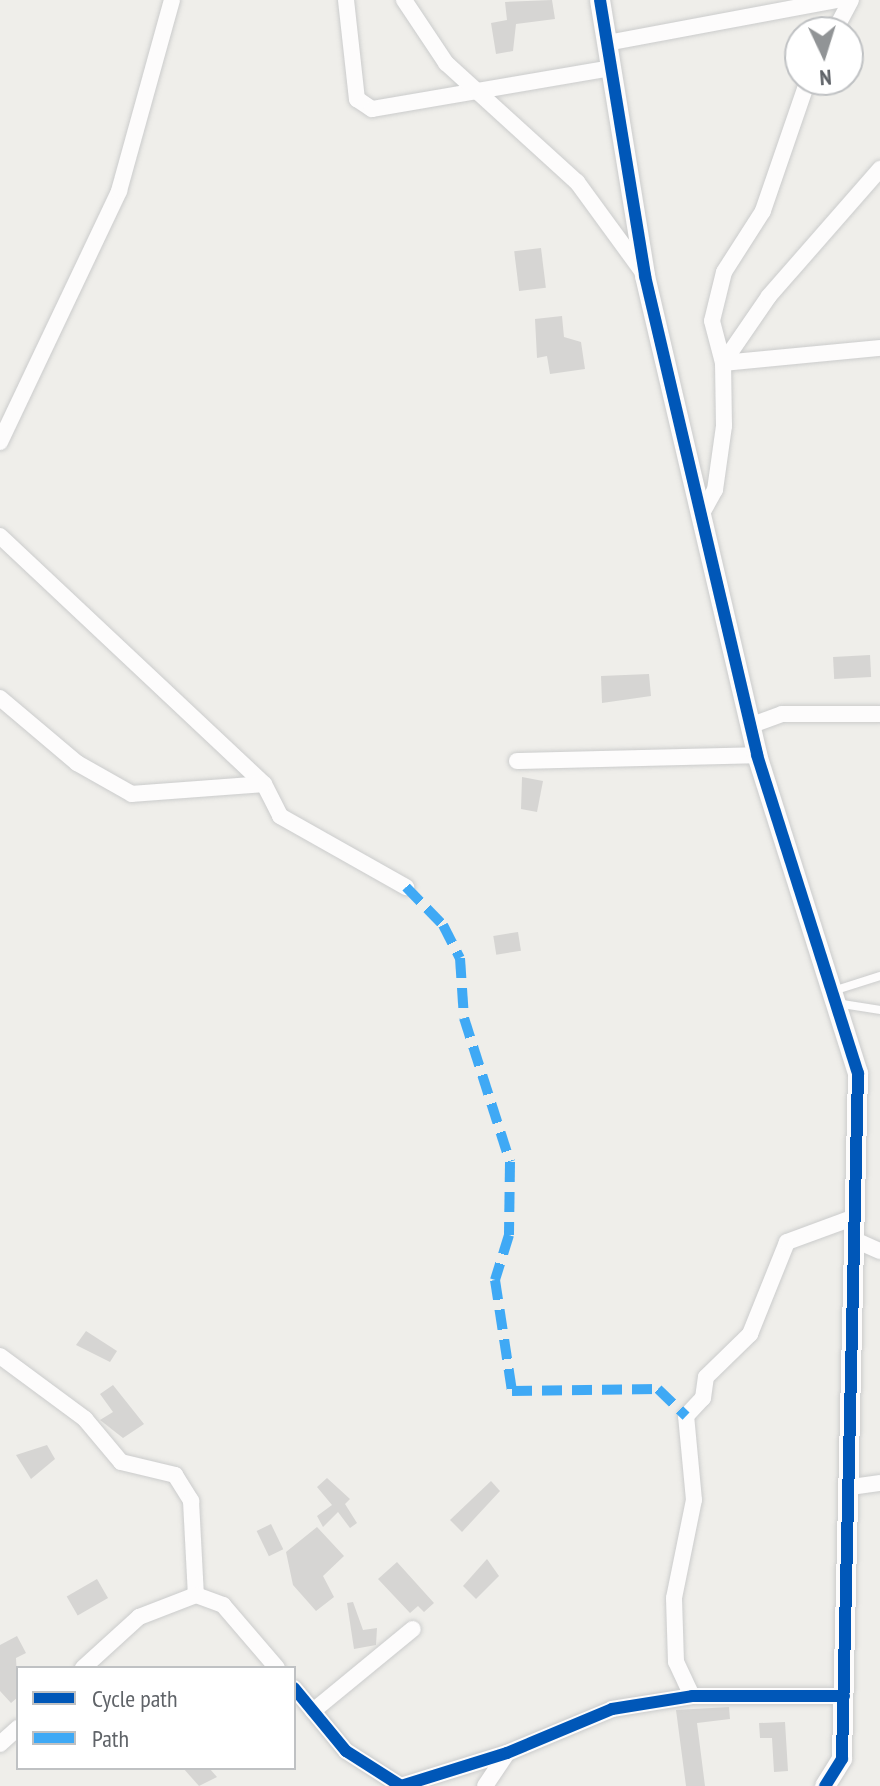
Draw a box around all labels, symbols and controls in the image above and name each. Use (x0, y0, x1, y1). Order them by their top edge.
north arrow (784, 16, 864, 96)
text: N (819, 64, 832, 92)
legend (16, 1666, 296, 1770)
text: Cycle path (92, 1683, 178, 1714)
text: Path (92, 1723, 129, 1754)

